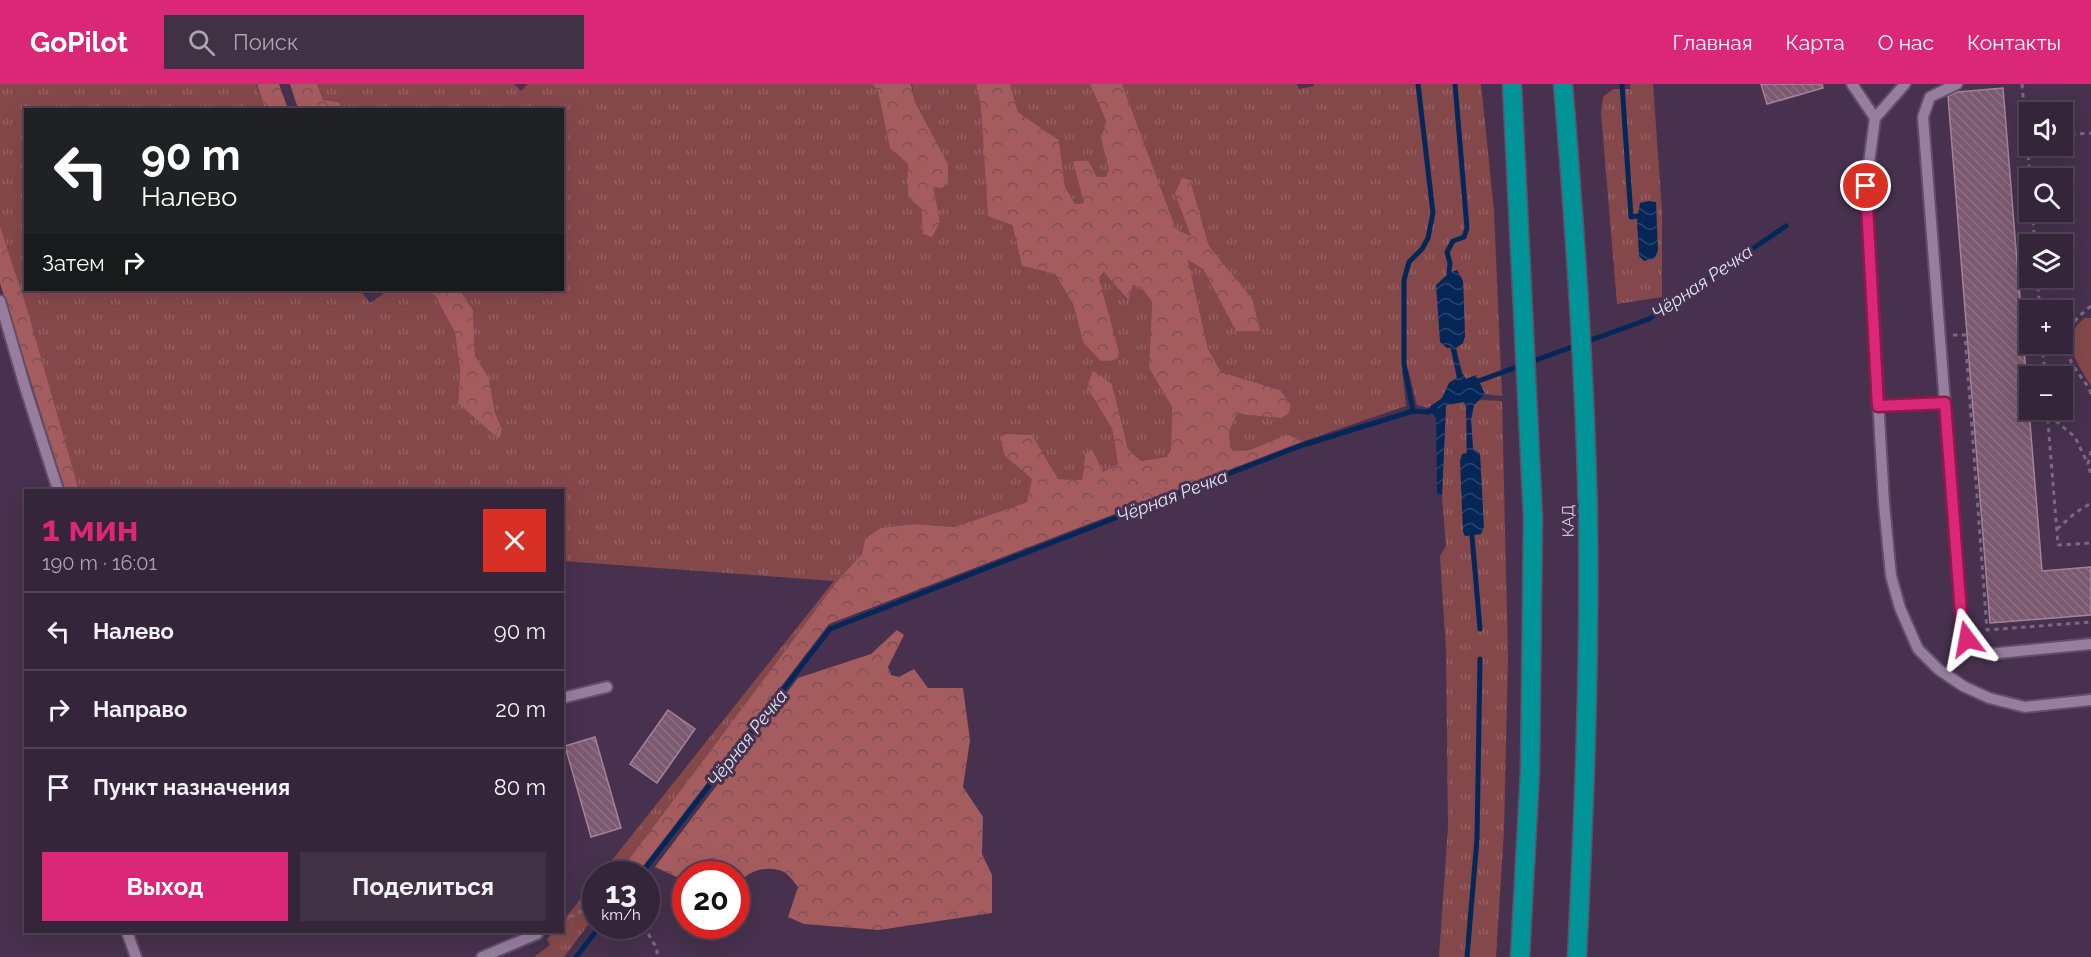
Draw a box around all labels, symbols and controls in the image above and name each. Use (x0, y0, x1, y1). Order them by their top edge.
search box (164, 15, 584, 69)
text: GoPilot (30, 26, 128, 59)
icon: search (185, 26, 218, 59)
text: Поиск (233, 29, 298, 55)
text: Главная (1673, 30, 1753, 55)
text: Карта (1786, 30, 1845, 55)
text: О нас (1878, 30, 1934, 55)
text: Контакты (1967, 30, 2061, 55)
map controls (2019, 102, 2073, 420)
button: sound (2019, 102, 2073, 156)
text: 90 m (141, 131, 241, 180)
icon: left (42, 132, 120, 210)
pin (1840, 160, 1891, 211)
button: search (2019, 168, 2073, 222)
icon: arrive (1849, 169, 1882, 202)
text: Налево (141, 181, 237, 212)
button: layers (2019, 234, 2073, 288)
water label: Чёрная Речка (1647, 240, 1757, 324)
icon: right (117, 246, 150, 279)
text: Затем (42, 250, 105, 276)
button: + (2019, 300, 2073, 354)
button: − (2019, 366, 2073, 420)
water label: Чёрная Речка (1113, 465, 1231, 527)
street label: КАД (1558, 504, 1578, 538)
text: 1 мин (42, 507, 138, 549)
button: close (483, 509, 546, 572)
text: 190 m · 16:01 (42, 551, 157, 575)
position arrow (1935, 607, 1999, 671)
icon: left (42, 615, 75, 648)
text: Налево (93, 618, 174, 644)
text: 90 m (494, 618, 546, 644)
water label: Чёрная Речка (703, 685, 792, 791)
icon: right (42, 693, 75, 726)
text: Направо (93, 696, 187, 722)
text: 20 m (495, 696, 546, 722)
icon: arrive (42, 771, 75, 804)
text: Пункт назначения (93, 774, 290, 800)
text: 80 m (494, 774, 546, 800)
button: Выход (42, 852, 288, 921)
button: Поделиться (300, 852, 546, 921)
speed limit sign: 20 (672, 861, 750, 939)
text: 13 (605, 875, 637, 910)
text: km/h (601, 906, 641, 924)

